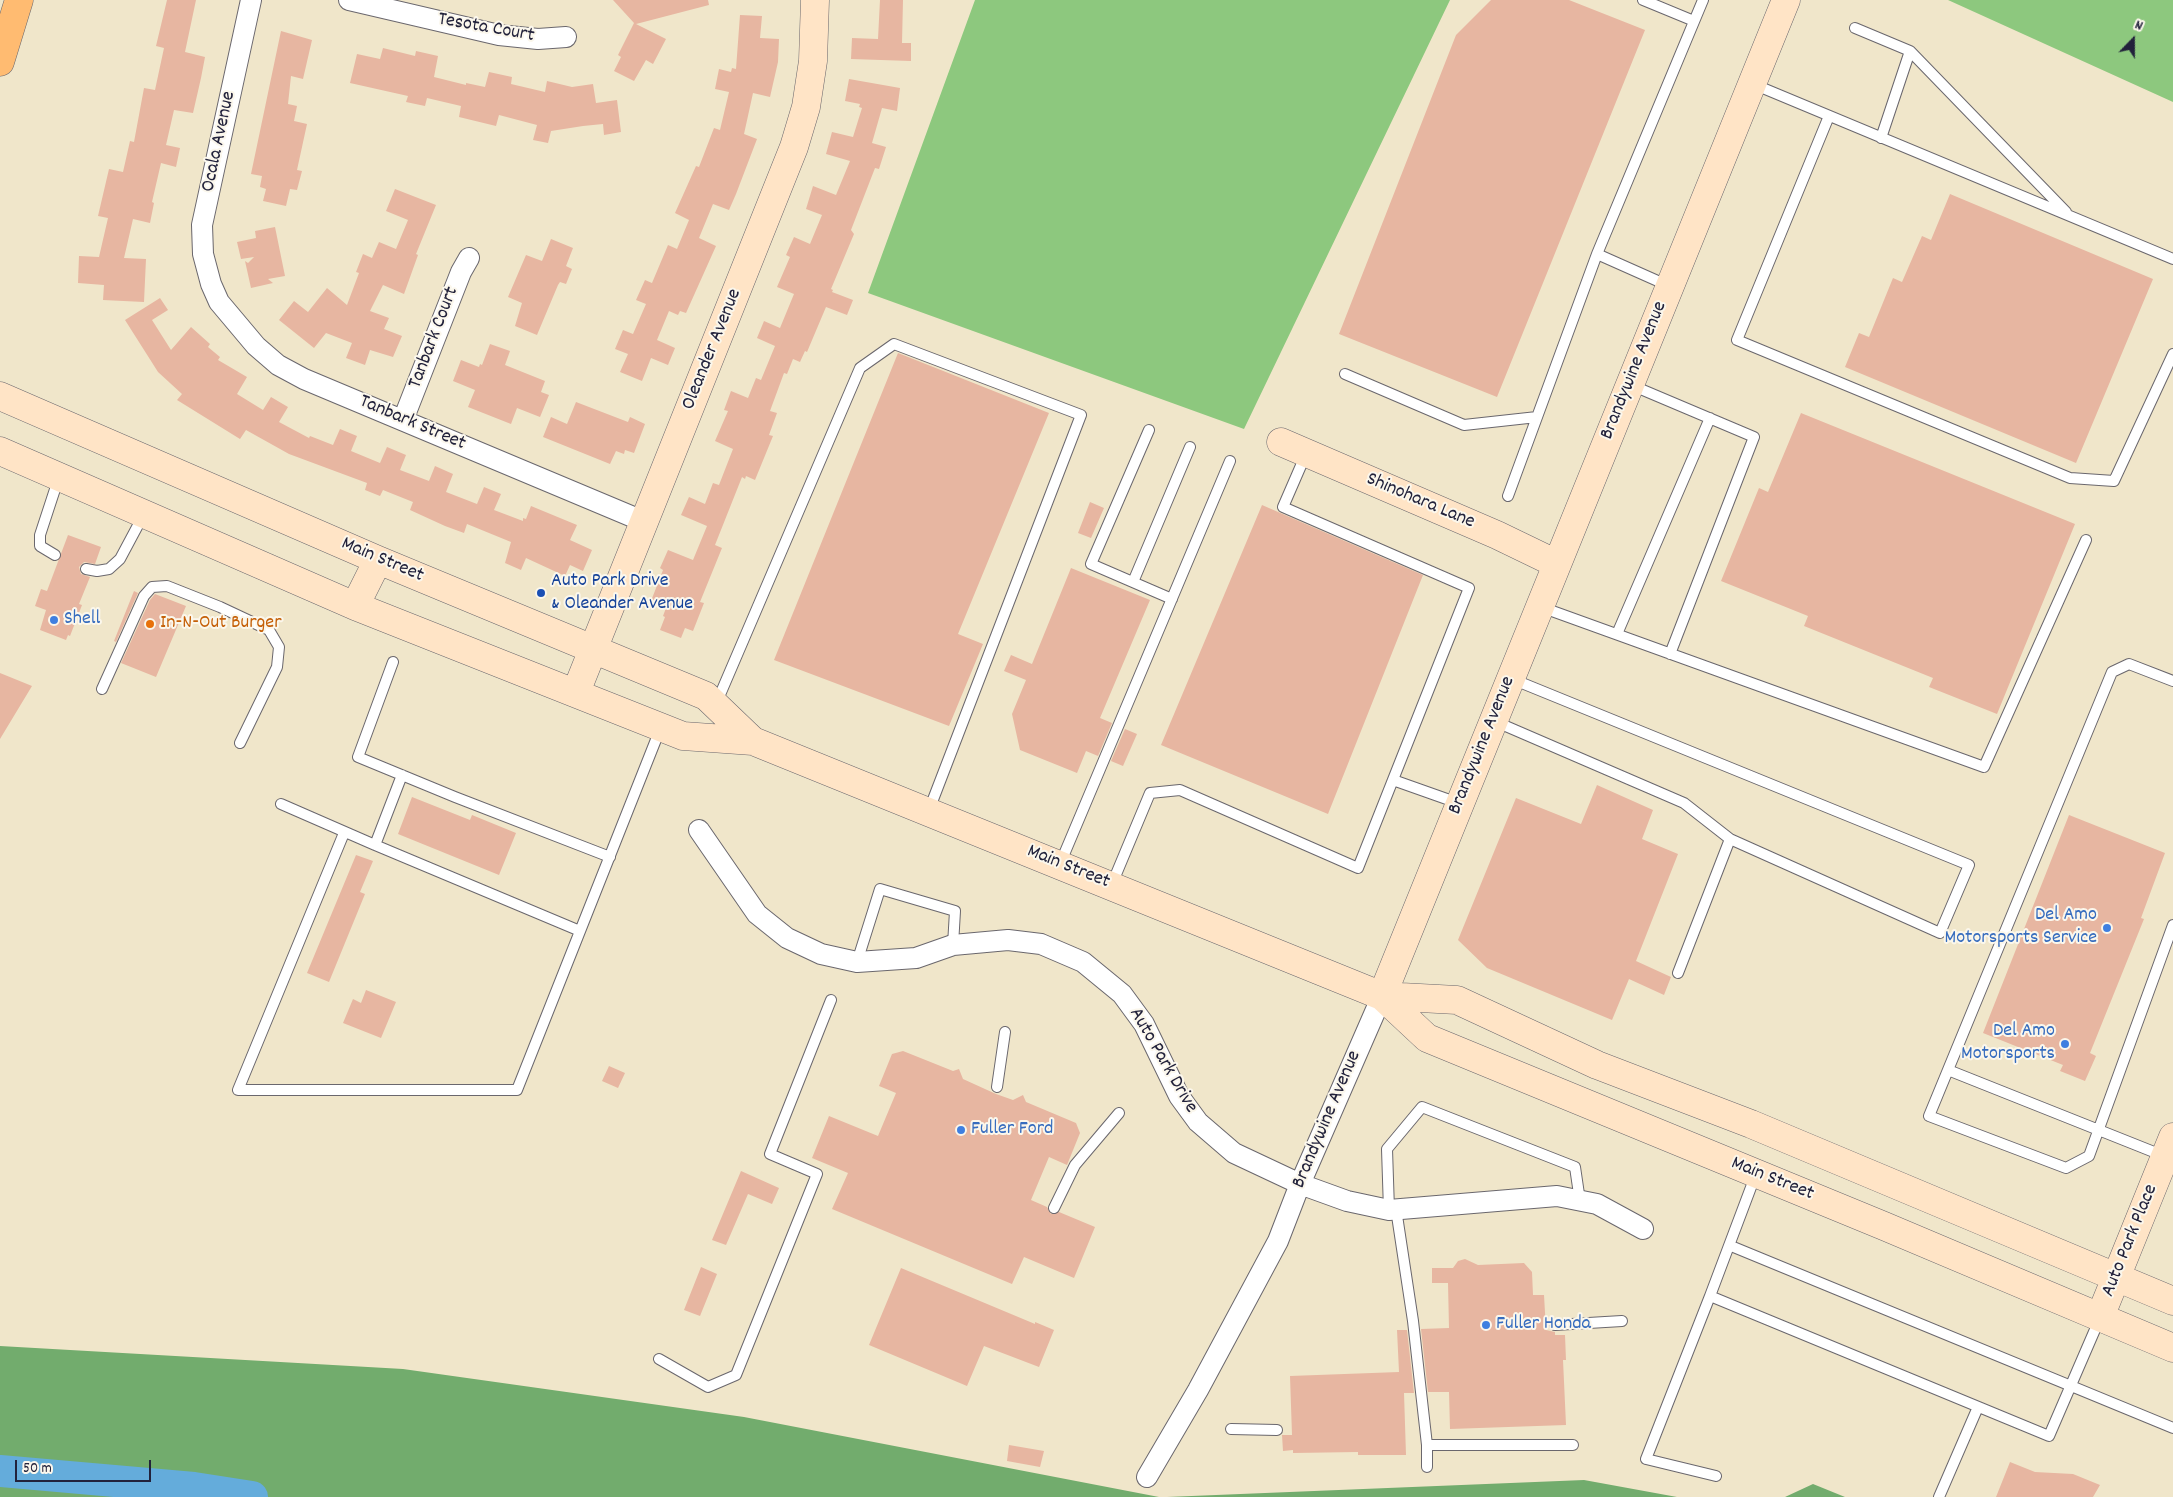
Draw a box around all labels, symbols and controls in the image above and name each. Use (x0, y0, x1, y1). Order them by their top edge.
street label: Tesota Court (436, 9, 536, 49)
north arrow (2108, 15, 2158, 65)
text: N (2132, 16, 2146, 37)
street label: Ocala Avenue (198, 89, 242, 195)
street label: Tanbark Court (405, 284, 465, 392)
street label: Oleander Avenue (678, 286, 748, 414)
street label: Brandywine Avenue (1596, 298, 1674, 444)
street label: Tanbark Street (355, 391, 469, 457)
street label: Shinohara Lane (1362, 468, 1478, 536)
street label: Main Street (337, 533, 427, 589)
place label: Auto Park Drive & Oleander Avenue (551, 570, 693, 617)
marker: Auto Park Drive & Oleander Avenue (535, 587, 547, 599)
place label: Shell (64, 608, 100, 632)
place label: In-N-Out Burger (160, 612, 282, 636)
marker: Shell (48, 614, 60, 626)
marker: In-N-Out Burger (144, 618, 156, 630)
street label: Brandywine Avenue (1444, 673, 1522, 819)
street label: Main Street (1023, 841, 1113, 895)
place label: Del Amo Motorsports Service (1944, 904, 2097, 951)
marker: Del Amo Motorsports Service (2101, 922, 2113, 934)
street label: Auto Park Drive (1122, 1004, 1202, 1118)
place label: Del Amo Motorsports (1961, 1020, 2055, 1067)
marker: Del Amo Motorsports (2059, 1038, 2071, 1050)
street label: Brandywine Avenue (1288, 1048, 1368, 1192)
place label: Fuller Ford (971, 1118, 1053, 1142)
marker: Fuller Ford (955, 1124, 967, 1136)
street label: Main Street (1727, 1153, 1817, 1207)
street label: Auto Park Place (2098, 1181, 2164, 1301)
place label: Fuller Honda (1496, 1313, 1591, 1337)
marker: Fuller Honda (1480, 1319, 1492, 1331)
scale bar (18, 1450, 154, 1482)
text: 50 m (23, 1458, 52, 1480)

